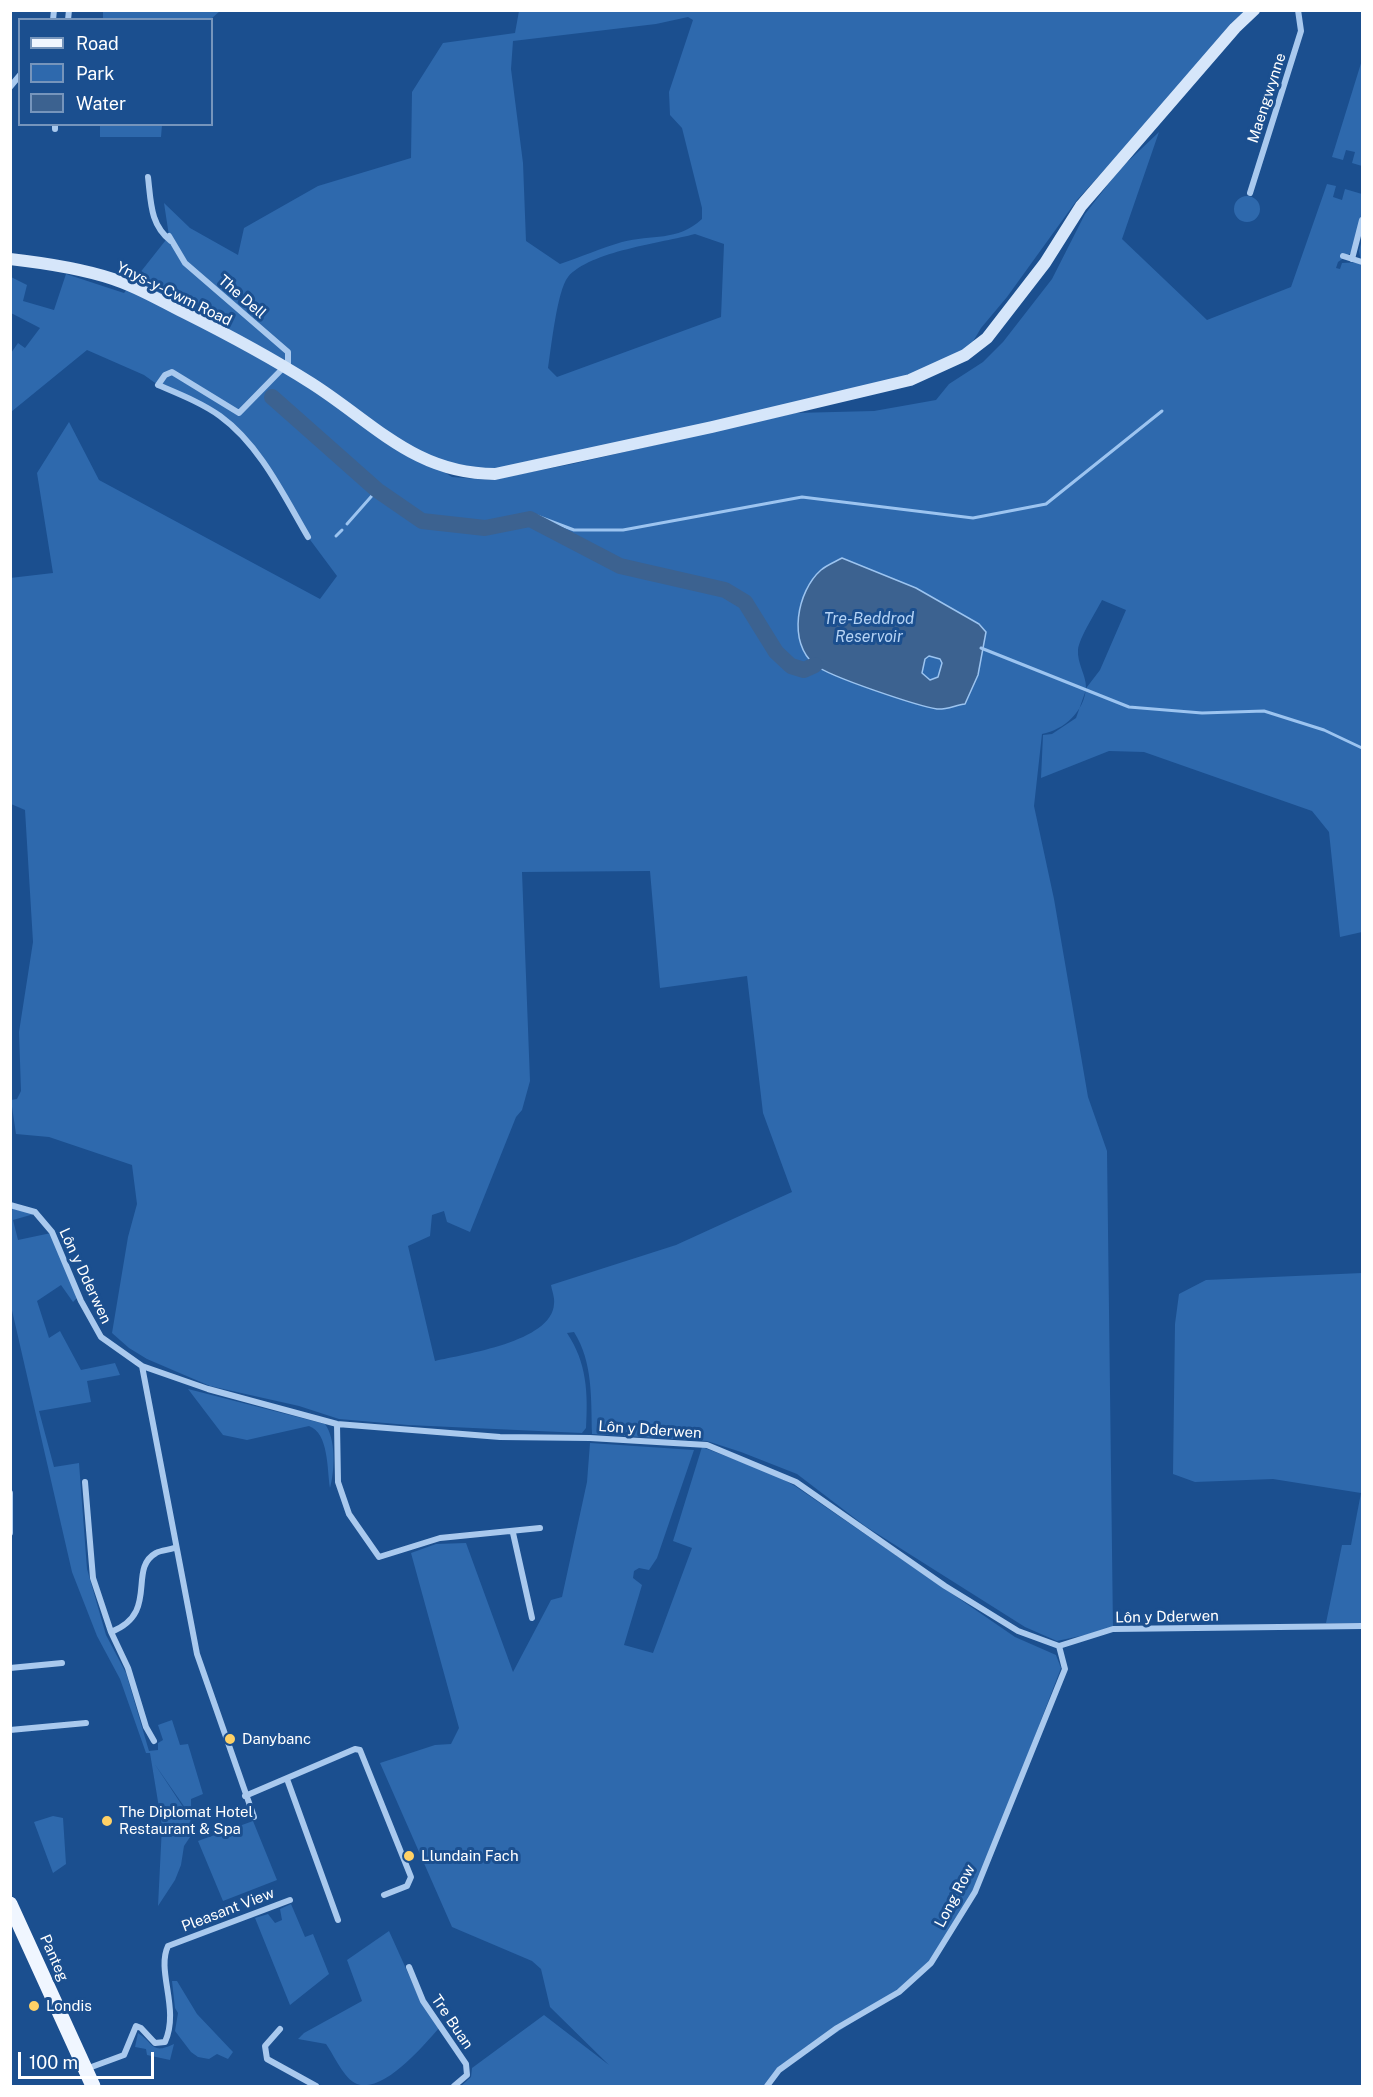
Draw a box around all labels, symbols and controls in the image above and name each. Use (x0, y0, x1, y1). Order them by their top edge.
legend (18, 18, 213, 126)
text: Road (76, 33, 119, 54)
street label: Maengwynne (1244, 51, 1290, 145)
text: Park (76, 63, 114, 84)
text: Water (76, 93, 126, 114)
street label: Ynys-y-Cwm Road (113, 258, 235, 330)
street label: The Dell (214, 271, 270, 323)
water label: Tre-Beddrod Reservoir (824, 609, 914, 647)
street label: Lôn y Dderwen (55, 1225, 115, 1327)
street label: Lôn y Dderwen (598, 1417, 702, 1443)
street label: Lôn y Dderwen (1115, 1607, 1219, 1627)
place label: Danybanc (242, 1730, 311, 1748)
marker: Danybanc (223, 1732, 237, 1746)
place label: The Diplomat Hotel Restaurant & Spa (119, 1803, 253, 1838)
marker: The Diplomat Hotel Restaurant & Spa (100, 1814, 114, 1828)
place label: Llundain Fach (421, 1847, 519, 1865)
marker: Llundain Fach (402, 1849, 416, 1863)
street label: Long Row (931, 1862, 979, 1930)
street label: Pleasant View (179, 1884, 277, 1936)
street label: Panteg (36, 1932, 72, 1984)
street label: Tre Buan (427, 1991, 477, 2053)
place label: Londis (46, 1997, 92, 2015)
marker: Londis (27, 1999, 41, 2013)
scale bar (21, 2040, 158, 2078)
text: 100 m (29, 2052, 78, 2073)

